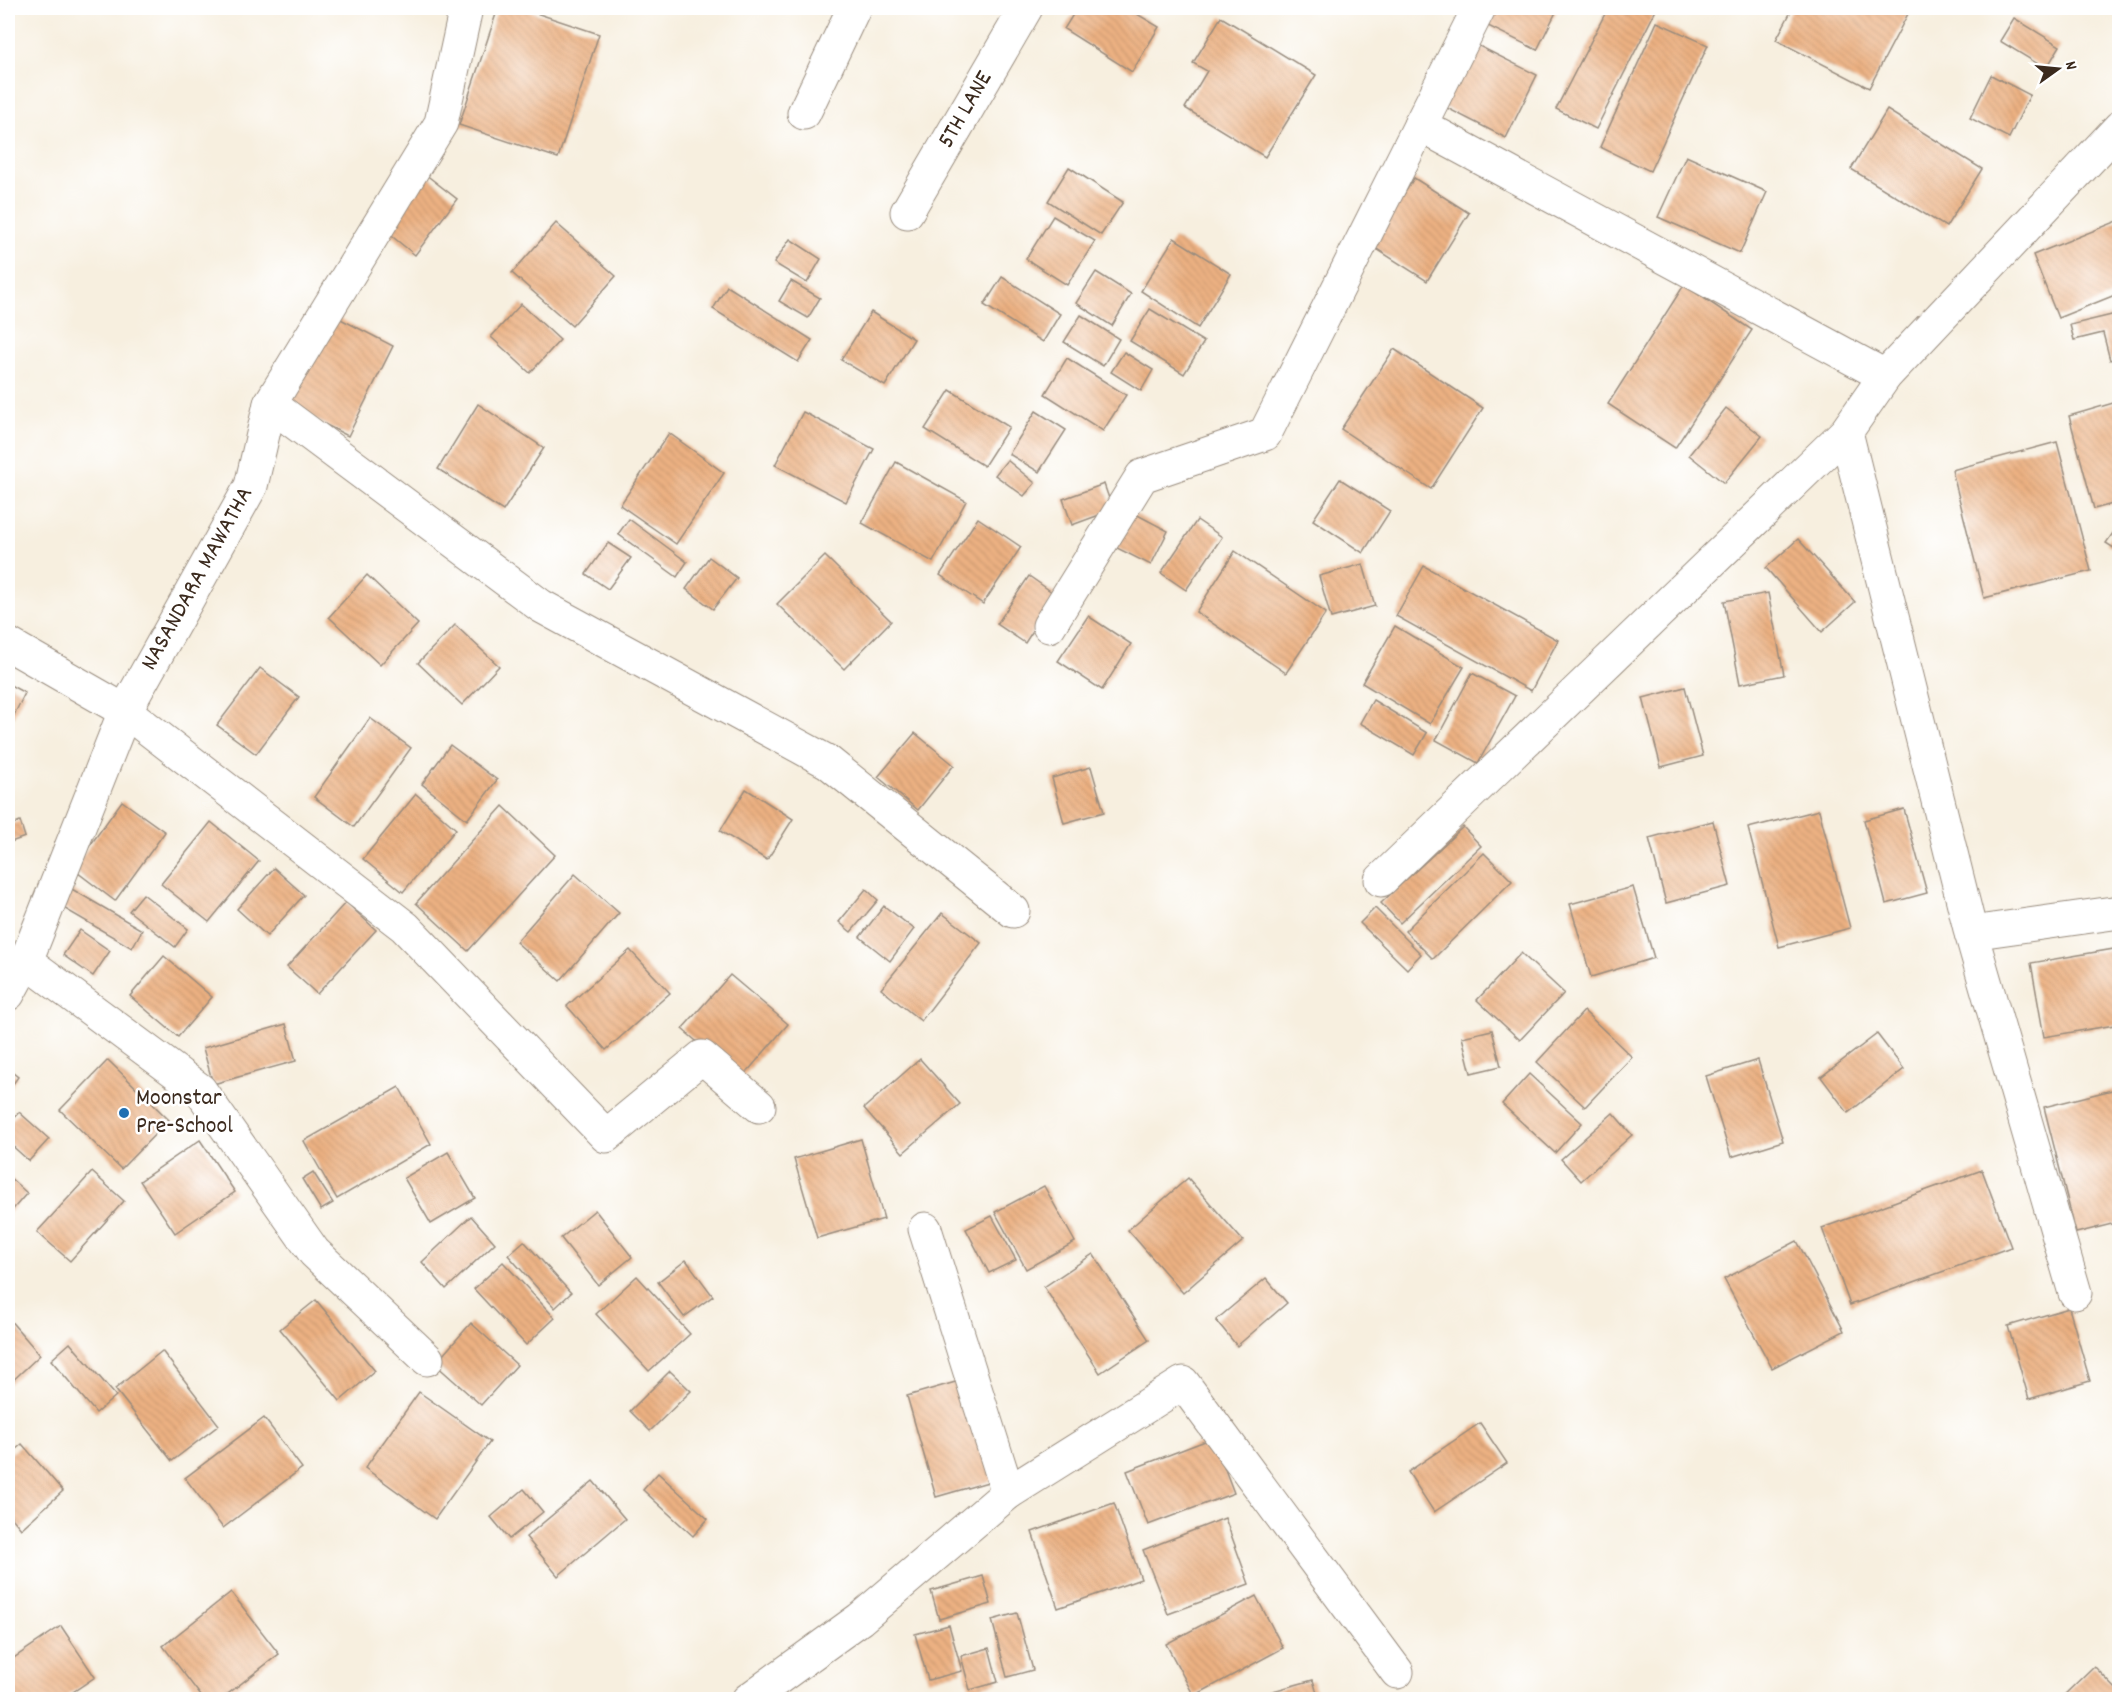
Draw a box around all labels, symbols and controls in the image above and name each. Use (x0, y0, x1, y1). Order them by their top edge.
north arrow (2028, 39, 2088, 99)
text: N (2058, 59, 2082, 73)
street label: 5TH LANE (930, 65, 1002, 155)
street label: NASANDARA MAWATHA (133, 481, 263, 677)
place label: Moonstar Pre-School (136, 1082, 233, 1144)
marker: Moonstar Pre-School (117, 1106, 131, 1120)

